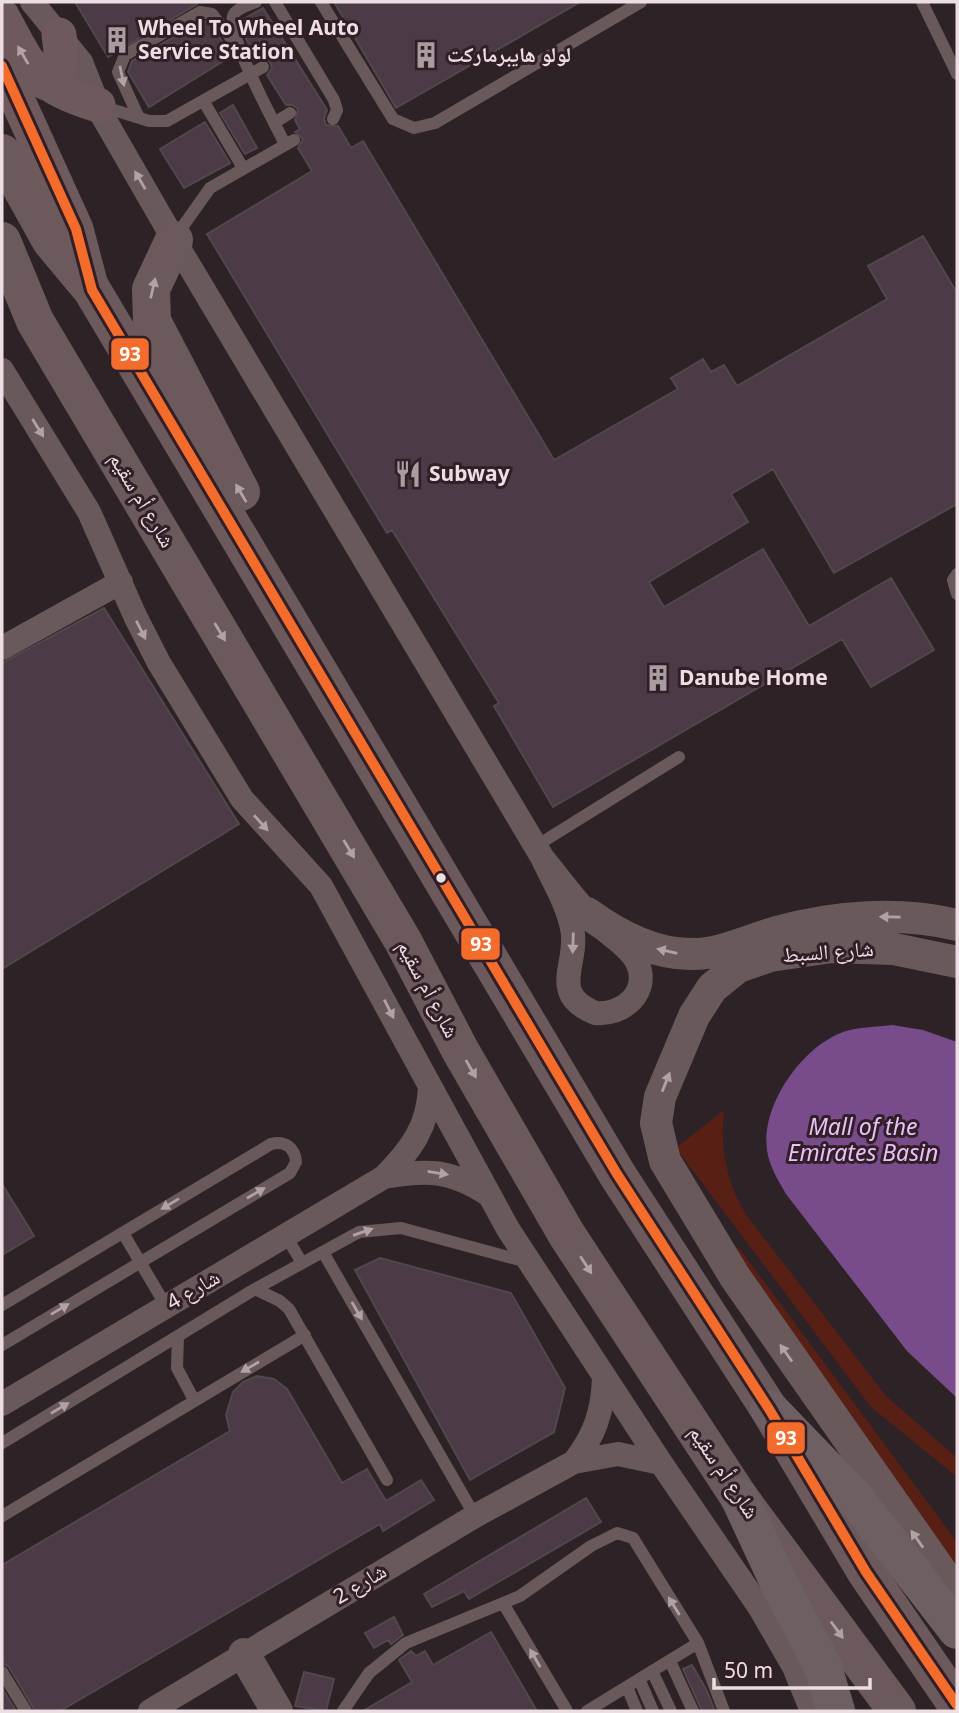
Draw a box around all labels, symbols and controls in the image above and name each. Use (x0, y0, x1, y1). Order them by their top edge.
place label: Wheel To Wheel Auto Service Station (138, 13, 359, 65)
building icon: Wheel To Wheel Auto Service Station (102, 25, 132, 55)
building icon: لولو هايبرماركت (411, 40, 441, 70)
place label: لولو هايبرماركت (447, 40, 571, 68)
one-way arrow (18, 45, 30, 65)
one-way arrow (116, 65, 127, 87)
one-way arrow (134, 171, 146, 190)
one-way arrow (147, 277, 158, 299)
line badge: 93 (110, 337, 150, 371)
text: 93 (119, 341, 141, 367)
one-way arrow (31, 419, 44, 438)
street label: شارع أم سقيم (103, 447, 182, 553)
restaurant icon: Subway (393, 459, 423, 489)
place label: Subway (429, 459, 510, 487)
one-way arrow (235, 483, 247, 502)
one-way arrow (136, 620, 147, 640)
one-way arrow (214, 623, 226, 642)
building icon: Danube Home (643, 663, 673, 693)
place label: Danube Home (679, 663, 828, 691)
one-way arrow (253, 814, 269, 832)
one-way arrow (342, 840, 355, 859)
unlabelled marker (434, 871, 448, 885)
one-way arrow (878, 911, 900, 923)
line badge: 93 (460, 927, 501, 961)
text: 93 (470, 931, 492, 957)
one-way arrow (567, 932, 578, 954)
street label: شارع السبط (781, 934, 874, 968)
street label: شارع أم سقيم (391, 935, 466, 1043)
one-way arrow (656, 945, 678, 956)
one-way arrow (383, 999, 395, 1019)
one-way arrow (465, 1060, 477, 1079)
one-way arrow (660, 1072, 671, 1093)
water label: Mall of the Emirates Basin (788, 1110, 938, 1168)
one-way arrow (427, 1168, 449, 1179)
one-way arrow (246, 1187, 265, 1200)
one-way arrow (161, 1198, 180, 1211)
one-way arrow (352, 1226, 373, 1237)
one-way arrow (580, 1256, 593, 1275)
street label: شارع 4 (161, 1263, 224, 1316)
one-way arrow (350, 1301, 363, 1320)
one-way arrow (51, 1303, 70, 1316)
one-way arrow (780, 1343, 793, 1362)
one-way arrow (240, 1361, 259, 1374)
one-way arrow (51, 1401, 70, 1414)
street label: شارع أم سقيم (683, 1419, 766, 1524)
line badge: 93 (766, 1421, 806, 1455)
text: 93 (775, 1425, 797, 1451)
one-way arrow (910, 1530, 924, 1548)
street label: شارع 2 (328, 1556, 391, 1610)
one-way arrow (668, 1596, 681, 1615)
one-way arrow (830, 1621, 845, 1639)
scale bar (714, 1646, 870, 1690)
one-way arrow (529, 1648, 541, 1667)
text: 50 m (724, 1656, 773, 1684)

